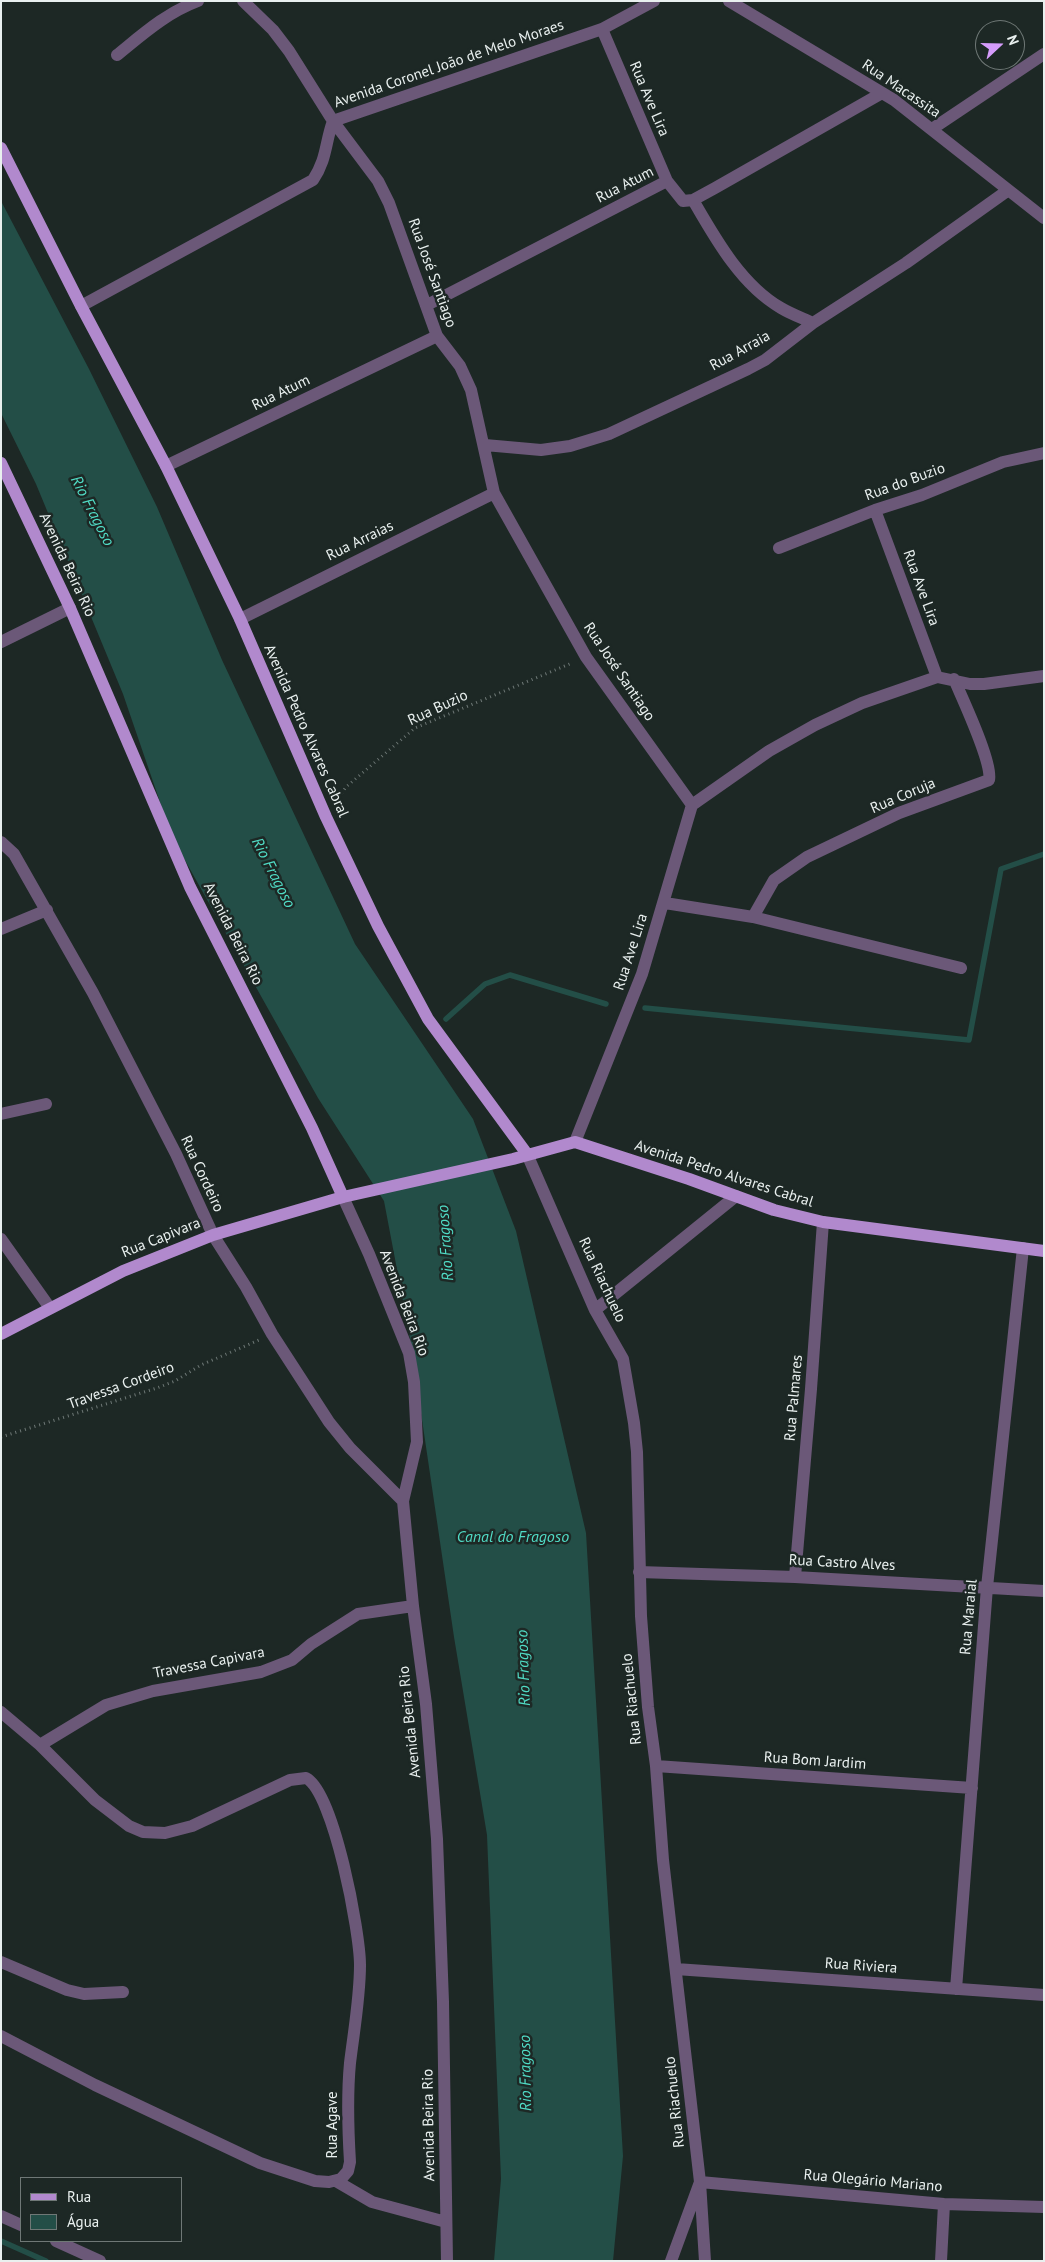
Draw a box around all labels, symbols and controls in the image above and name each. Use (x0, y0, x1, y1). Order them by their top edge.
street label: Avenida Coronel João de Melo Moraes (332, 16, 566, 112)
north arrow (975, 20, 1025, 70)
text: N (1003, 32, 1023, 47)
street label: Rua Macassita (858, 56, 944, 122)
street label: Rua Ave Lira (625, 59, 673, 139)
street label: Rua Atum (593, 163, 657, 207)
street label: Rua José Santiago (404, 216, 460, 330)
street label: Rua Arraia (707, 327, 773, 375)
street label: Rua Atum (249, 371, 313, 415)
street label: Rua do Buzio (862, 459, 948, 505)
water label: Rio Fragoso (66, 473, 118, 549)
street label: Avenida Beira Rio (35, 510, 99, 620)
street label: Rua Arraias (323, 517, 397, 565)
street label: Rua Ave Lira (899, 548, 943, 628)
street label: Rua José Santiago (579, 619, 659, 725)
street label: Avenida Pedro Alvares Cabral (260, 642, 352, 820)
street label: Rua Buzio (405, 686, 471, 730)
street label: Rua Coruja (868, 774, 938, 818)
water label: Rio Fragoso (247, 835, 299, 911)
street label: Avenida Beira Rio (199, 880, 267, 988)
street label: Rua Ave Lira (610, 911, 652, 993)
street label: Rua Cordeiro (176, 1133, 228, 1215)
street label: Avenida Pedro Alvares Cabral (632, 1137, 816, 1211)
water label: Rio Fragoso (434, 1204, 458, 1282)
street label: Rua Capivara (119, 1214, 203, 1262)
street label: Rua Riachuelo (574, 1235, 630, 1325)
street label: Avenida Beira Rio (375, 1247, 433, 1359)
street label: Rua Palmares (781, 1354, 807, 1442)
street label: Travessa Cordeiro (65, 1358, 177, 1414)
water label: Canal do Fragoso (457, 1527, 569, 1547)
street label: Rua Castro Alves (788, 1551, 896, 1575)
street label: Rua Maraial (957, 1578, 981, 1656)
water label: Rio Fragoso (513, 1629, 535, 1707)
street label: Travessa Capivara (152, 1643, 266, 1683)
street label: Rua Riachuelo (618, 1652, 646, 1746)
street label: Avenida Beira Rio (395, 1665, 425, 1779)
street label: Rua Bom Jardim (763, 1748, 867, 1774)
street label: Rua Riviera (824, 1954, 898, 1978)
water label: Rio Fragoso (516, 2035, 536, 2111)
street label: Rua Riachuelo (661, 2055, 689, 2149)
street label: Avenida Beira Rio (419, 2069, 439, 2181)
street label: Rua Agave (324, 2091, 342, 2159)
street label: Rua Olegário Mariano (803, 2166, 943, 2196)
legend (20, 2177, 182, 2242)
text: Rua (67, 2187, 91, 2206)
text: Água (67, 2212, 99, 2231)

